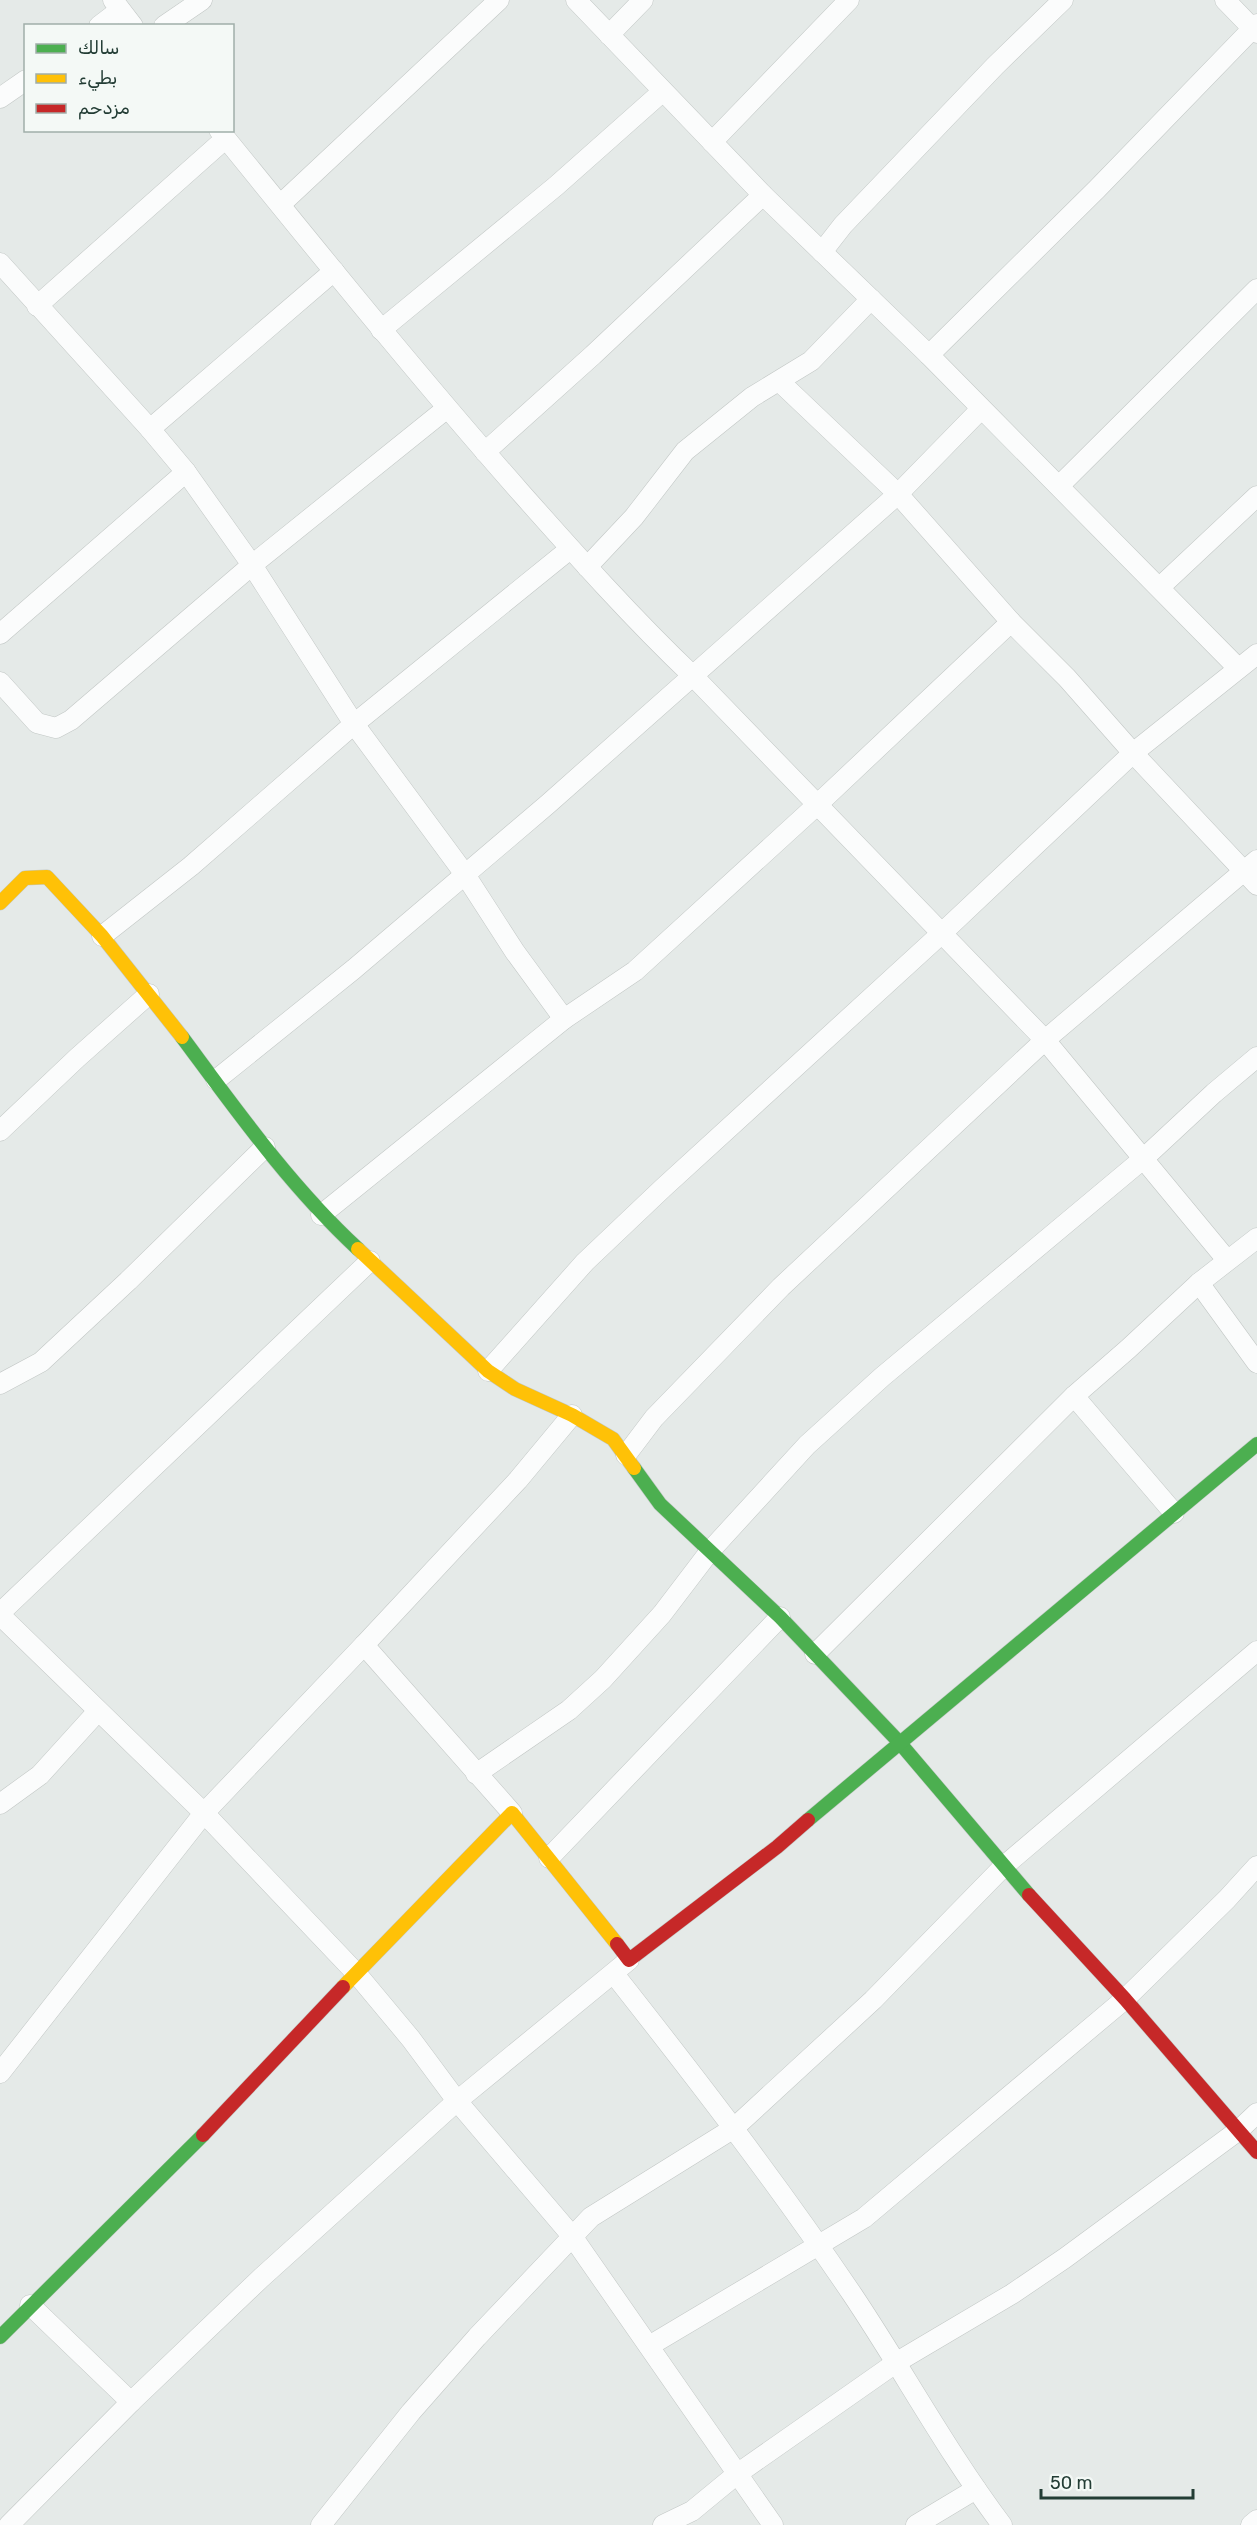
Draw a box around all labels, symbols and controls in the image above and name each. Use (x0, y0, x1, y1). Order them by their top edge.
legend (24, 24, 234, 132)
text: سالك (78, 37, 119, 59)
text: بطيء (78, 67, 117, 91)
text: مزدحم (78, 97, 130, 120)
scale bar (1041, 2462, 1192, 2500)
text: 50 m (1050, 2472, 1093, 2494)

